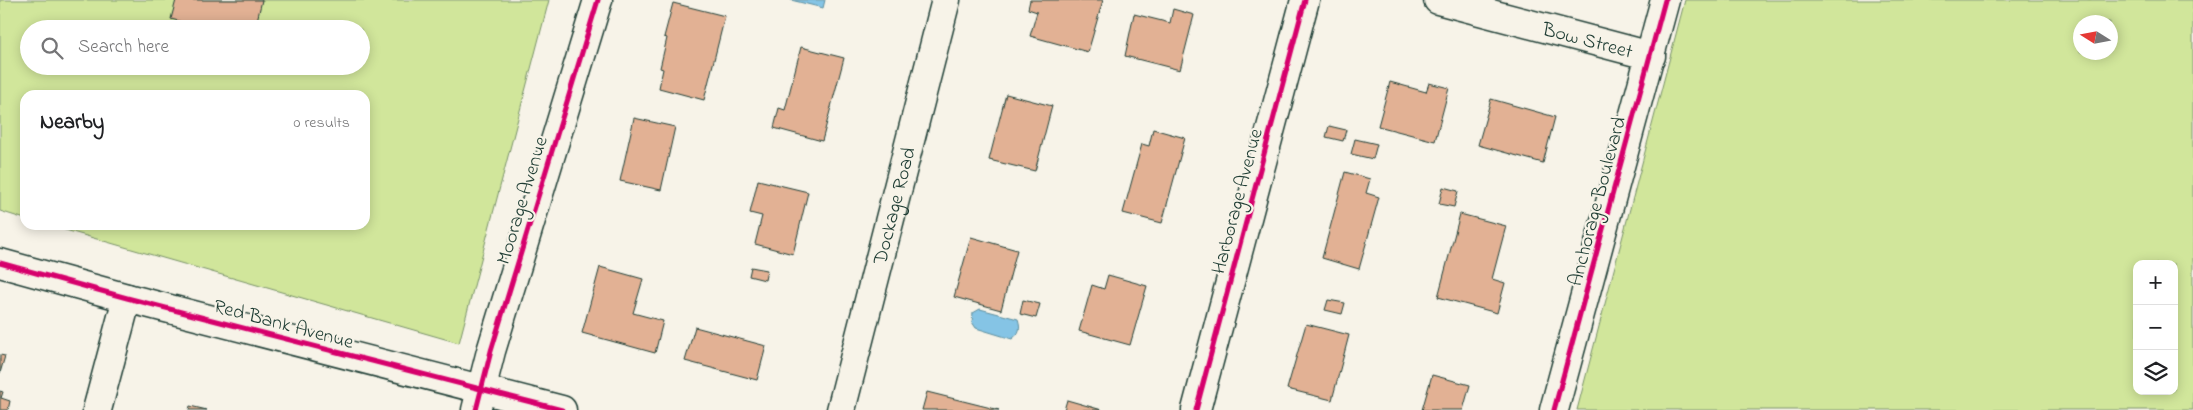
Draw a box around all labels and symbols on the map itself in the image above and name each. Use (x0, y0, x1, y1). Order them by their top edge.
north arrow (2073, 15, 2118, 60)
street label: Bow Street (1538, 16, 1636, 68)
street label: Anchorage Boulevard (1562, 114, 1636, 290)
street label: Harborage Avenue (1205, 126, 1273, 278)
street label: Moorage Avenue (490, 133, 558, 269)
street label: Dockage Road (867, 144, 925, 269)
street label: Red Bank Avenue (210, 293, 357, 358)

